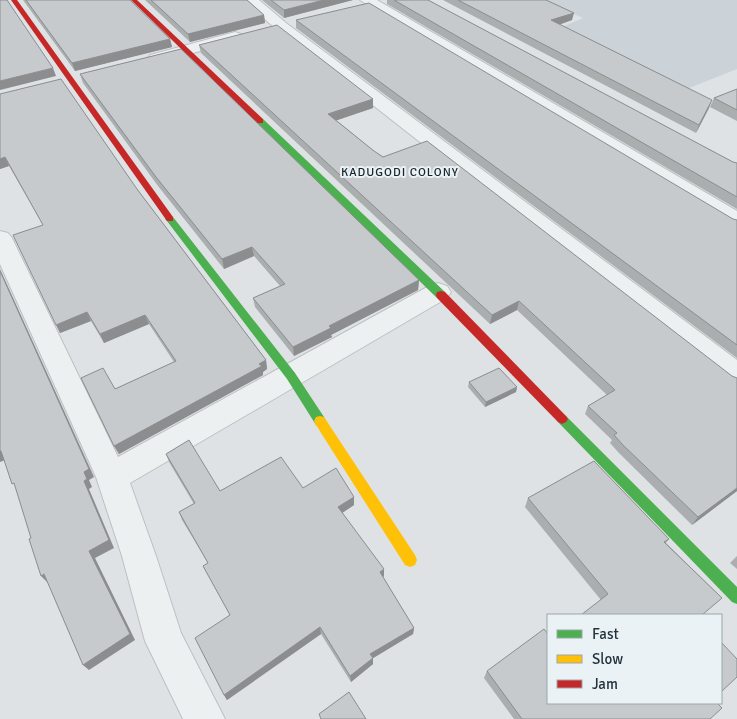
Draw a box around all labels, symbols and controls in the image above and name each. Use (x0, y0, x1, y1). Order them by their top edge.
district label: KADUGODI COLONY (341, 165, 459, 180)
legend (547, 614, 722, 704)
text: Fast (592, 625, 619, 643)
text: Slow (592, 650, 623, 668)
text: Jam (592, 675, 618, 693)

